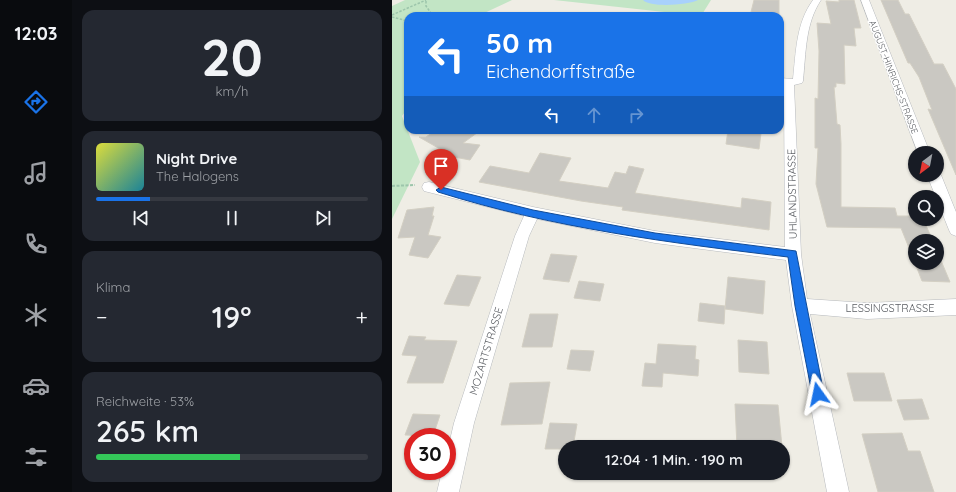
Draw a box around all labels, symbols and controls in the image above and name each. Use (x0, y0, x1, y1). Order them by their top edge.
street label: AUGUST-HINRICHS-STRASSE (867, 19, 921, 135)
text: 12:03 (15, 22, 57, 45)
text: 20 (201, 24, 263, 89)
text: 50 m (486, 25, 553, 60)
icon: left (420, 28, 472, 80)
text: Eichendorffstraße (486, 60, 635, 83)
text: km/h (216, 83, 248, 99)
icon: directions (22, 88, 50, 116)
icon: left (541, 104, 563, 126)
icon: ahead (583, 104, 605, 126)
icon: right (625, 104, 647, 126)
north arrow (908, 146, 944, 182)
map controls (908, 146, 944, 270)
text: Night Drive (156, 149, 237, 168)
pin (424, 149, 458, 190)
street label: UHLANDSTRASSE (784, 149, 800, 239)
icon: arrive (430, 155, 452, 177)
icon: music (22, 159, 50, 187)
text: The Halogens (156, 168, 239, 184)
button: search (908, 190, 944, 226)
icon: previous (130, 207, 152, 229)
icon: pause (221, 207, 243, 229)
icon: next (312, 207, 334, 229)
icon: phone (22, 230, 50, 258)
button: layers (908, 234, 944, 270)
text: Klima (96, 279, 130, 295)
text: 19° (212, 298, 251, 336)
icon: climate (22, 301, 50, 329)
street label: LESSINGSTRASSE (846, 301, 934, 315)
text: − (96, 303, 107, 331)
text: + (356, 303, 368, 331)
street label: MOZARTSTRASSE (466, 305, 506, 397)
icon: car (22, 372, 50, 400)
position arrow (797, 373, 839, 415)
text: Reichweite · 53% (96, 393, 194, 409)
text: 265 km (96, 412, 199, 450)
speed limit sign: 30 (404, 428, 456, 480)
icon: filters (22, 443, 50, 471)
text: 12:04 · 1 Min. · 190 m (605, 450, 743, 469)

